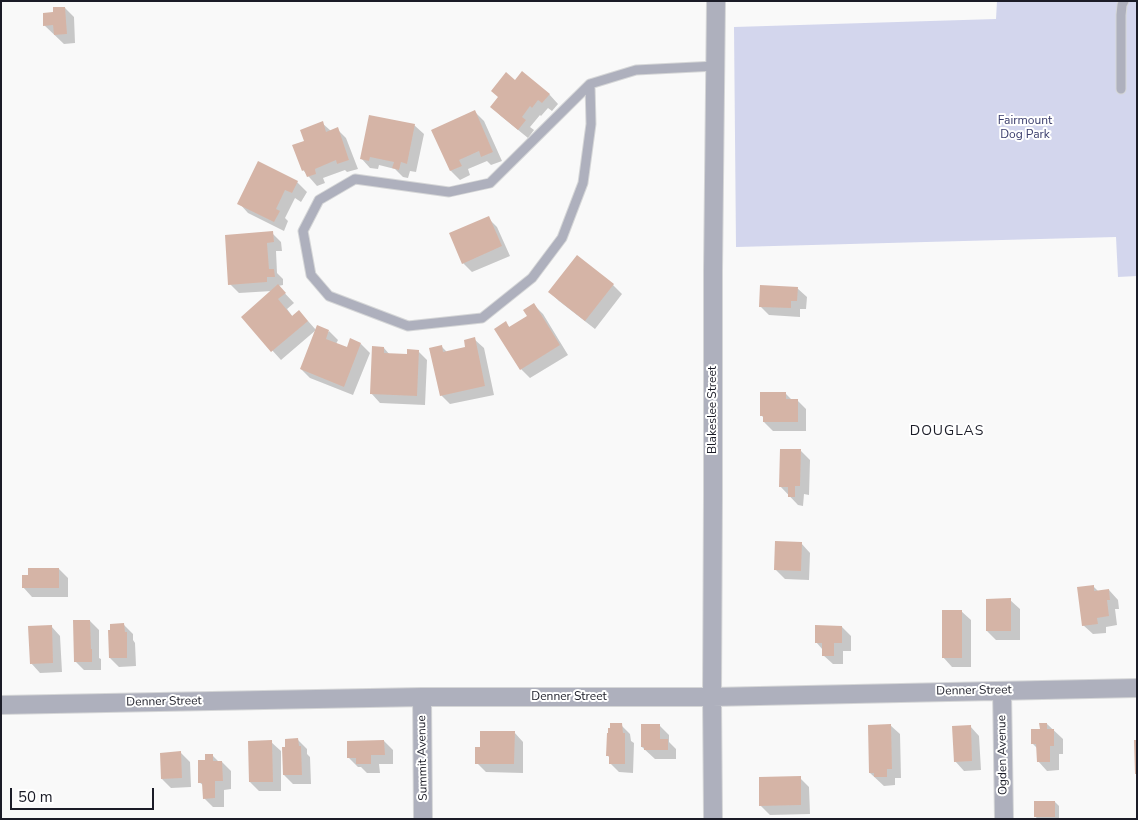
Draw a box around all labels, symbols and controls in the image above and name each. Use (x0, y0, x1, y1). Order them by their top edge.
park label: Fairmount Dog Park (998, 114, 1052, 142)
street label: Blakeslee Street (706, 366, 720, 454)
district label: DOUGLAS (909, 424, 985, 440)
street label: Denner Street (936, 683, 1012, 699)
street label: Denner Street (531, 690, 607, 704)
street label: Denner Street (126, 694, 202, 710)
street label: Summit Avenue (415, 715, 431, 801)
street label: Ogden Avenue (995, 715, 1011, 795)
scale bar (12, 778, 156, 810)
text: 50 m (18, 787, 53, 807)

